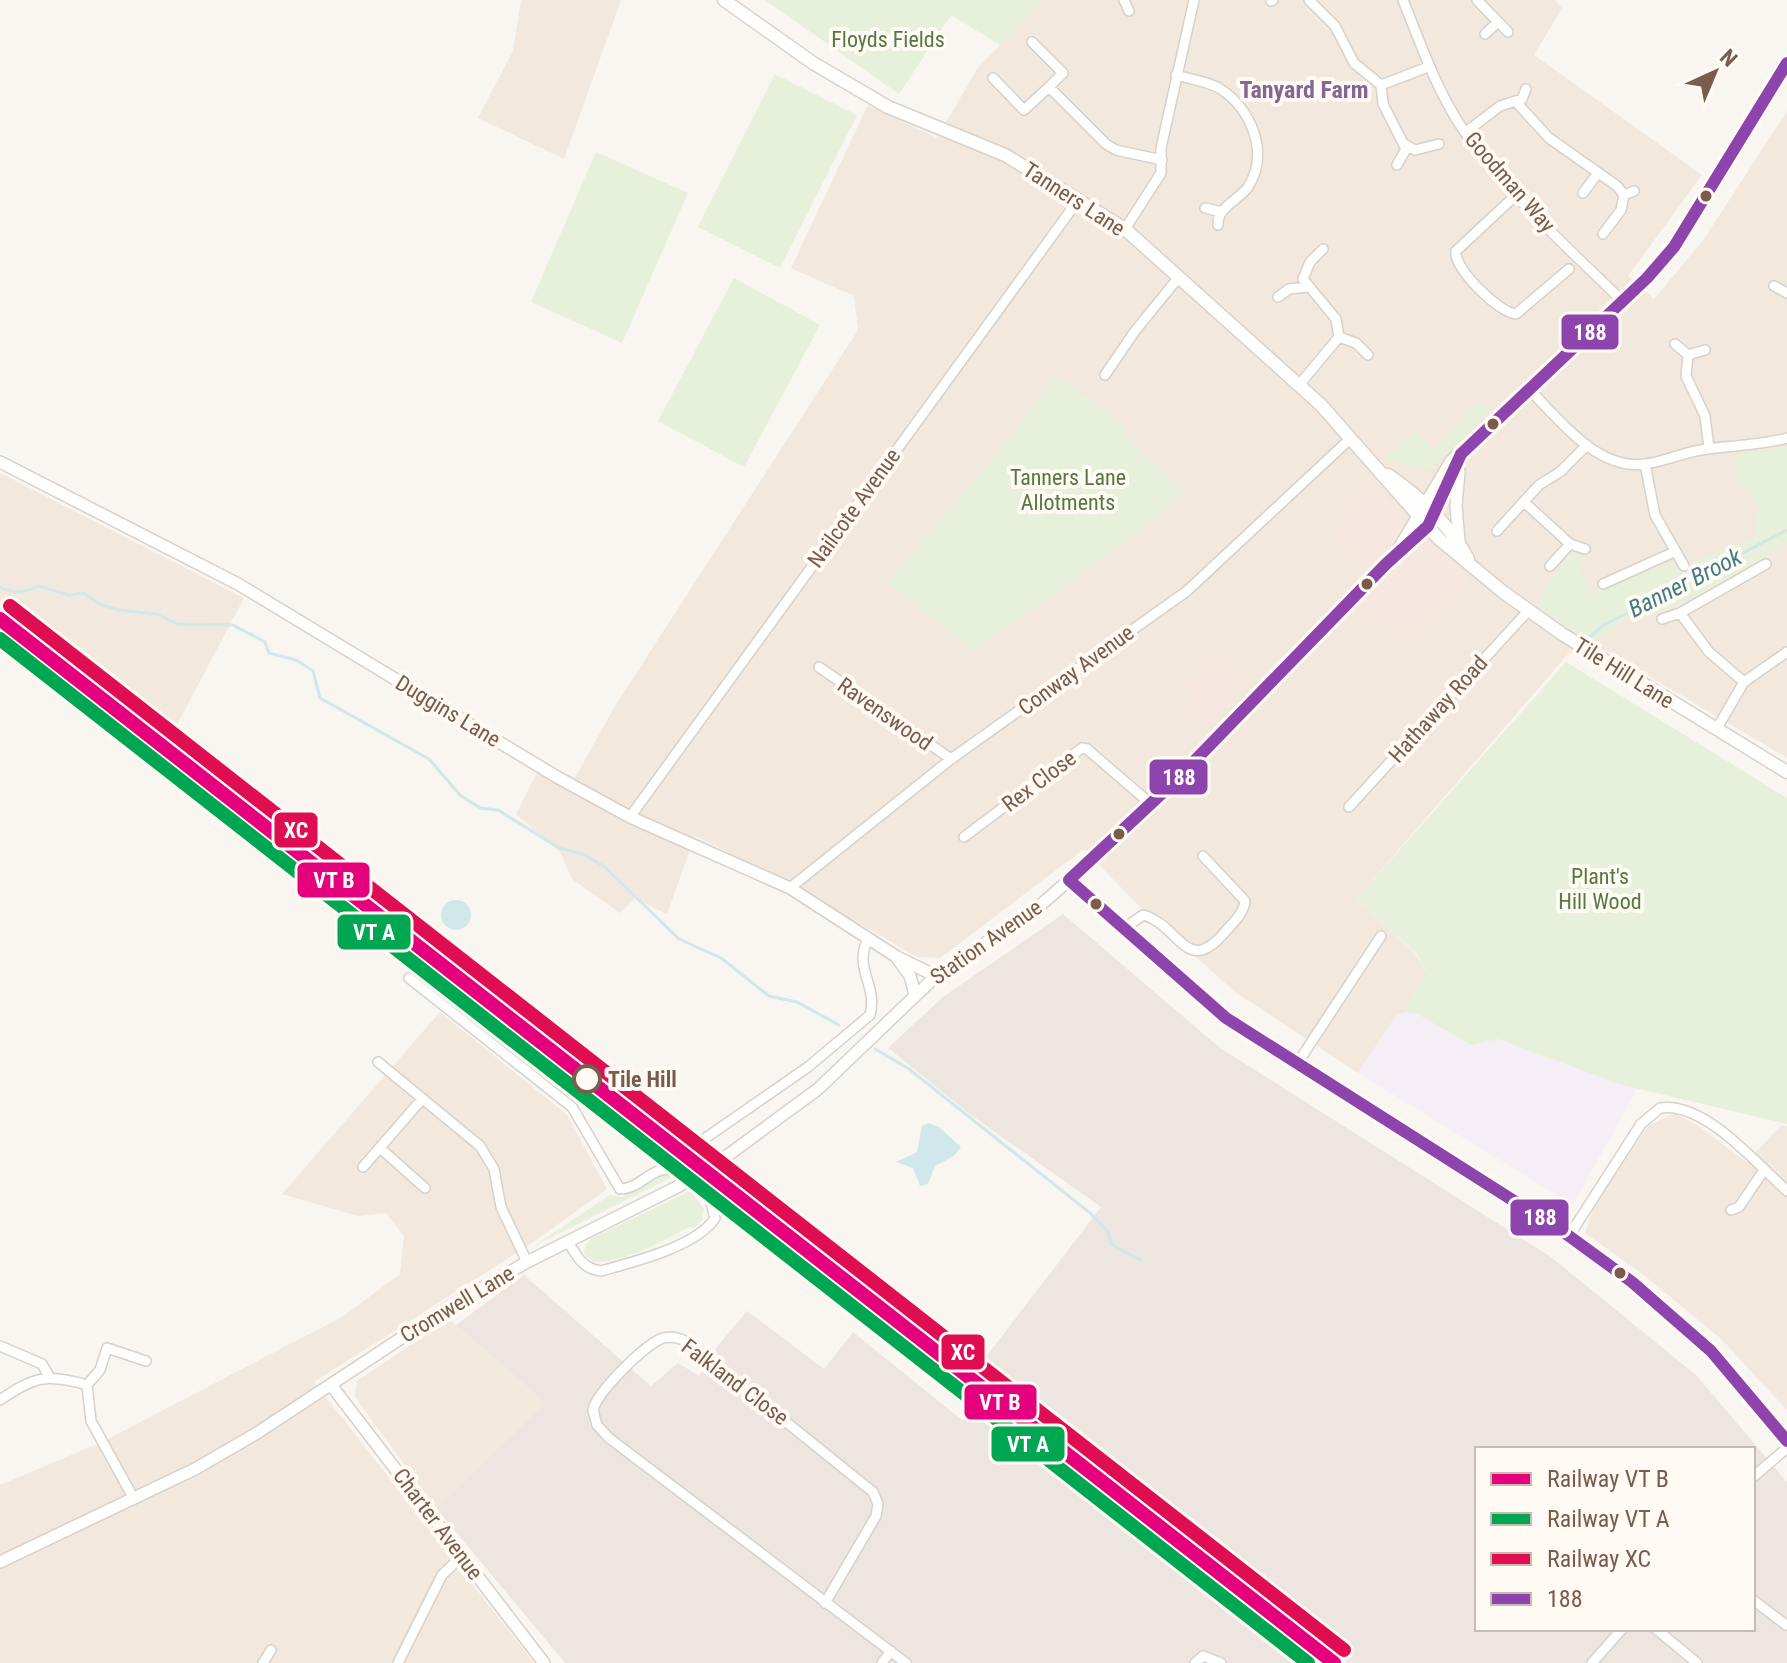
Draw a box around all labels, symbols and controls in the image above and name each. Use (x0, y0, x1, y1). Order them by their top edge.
park label: Floyds Fields (831, 27, 945, 52)
north arrow (1675, 32, 1755, 112)
text: N (1715, 44, 1742, 72)
district label: Tanyard Farm (1239, 76, 1369, 104)
street label: Goodman Way (1460, 127, 1560, 237)
street label: Tanners Lane (1018, 157, 1130, 241)
unlabelled marker (1698, 188, 1714, 204)
line badge: 188 (1560, 313, 1620, 351)
text: 188 (1573, 320, 1607, 345)
unlabelled marker (1485, 416, 1501, 432)
street label: Nailcote Avenue (803, 444, 905, 572)
park label: Tanners Lane Allotments (1010, 465, 1126, 515)
water label: Banner Brook (1624, 542, 1747, 623)
unlabelled marker (1359, 576, 1375, 592)
street label: Conway Avenue (1013, 620, 1139, 720)
street label: Tile Hill Lane (1570, 633, 1678, 713)
street label: Hathaway Road (1384, 651, 1492, 767)
street label: Duggins Lane (391, 670, 505, 752)
street label: Ravenswood (833, 672, 937, 756)
street label: Rex Close (997, 745, 1081, 817)
line badge: 188 (1148, 758, 1209, 796)
text: 188 (1162, 765, 1196, 790)
line badge: XC (273, 811, 319, 849)
text: XC (284, 818, 308, 843)
unlabelled marker (1111, 826, 1127, 842)
line badge: VT B (296, 861, 371, 899)
park label: Plant's Hill Wood (1558, 864, 1642, 914)
text: VT B (313, 868, 355, 893)
street label: Station Avenue (926, 894, 1046, 990)
unlabelled marker (1088, 896, 1104, 912)
line badge: VT A (336, 913, 412, 951)
text: VT A (353, 920, 395, 945)
marker: Tile Hill (573, 1065, 601, 1093)
place label: Tile Hill (608, 1067, 677, 1092)
line badge: 188 (1509, 1198, 1570, 1237)
text: 188 (1523, 1205, 1557, 1230)
street label: Cromwell Lane (396, 1260, 518, 1348)
unlabelled marker (1612, 1265, 1628, 1281)
line badge: XC (940, 1333, 986, 1371)
street label: Falkland Close (677, 1334, 793, 1430)
text: XC (951, 1340, 975, 1365)
line badge: VT B (963, 1383, 1038, 1421)
text: VT B (979, 1390, 1021, 1415)
line badge: VT A (990, 1425, 1066, 1463)
text: VT A (1007, 1432, 1049, 1457)
legend (1475, 1447, 1755, 1631)
street label: Charter Avenue (388, 1463, 488, 1585)
text: Railway VT B (1547, 1465, 1669, 1493)
text: Railway VT A (1547, 1505, 1670, 1533)
text: Railway XC (1547, 1545, 1651, 1573)
text: 188 (1547, 1585, 1583, 1613)

